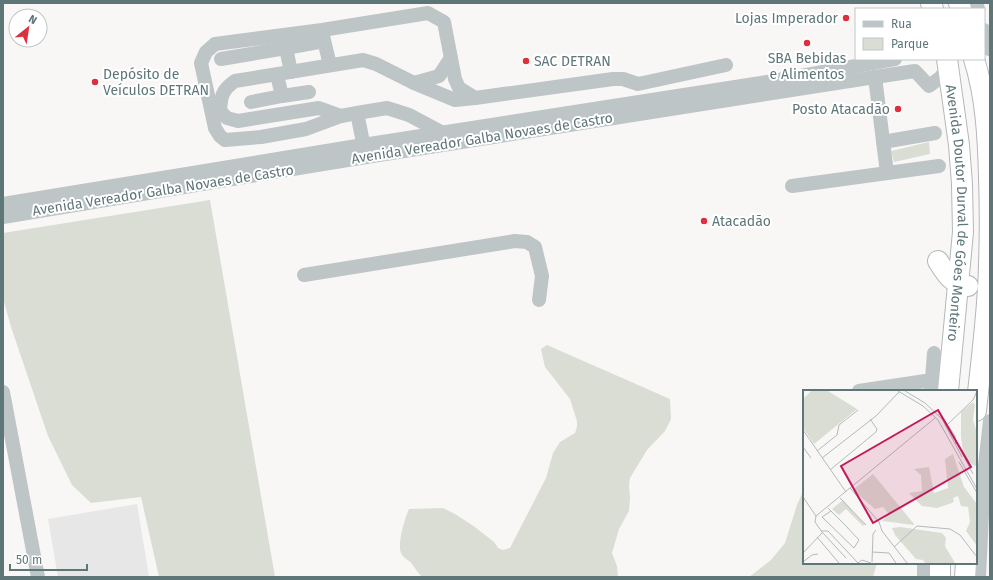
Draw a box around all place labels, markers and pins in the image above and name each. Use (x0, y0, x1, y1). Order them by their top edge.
place label: Lojas Imperador (735, 10, 839, 27)
marker: Lojas Imperador (841, 13, 851, 23)
marker: SBA Bebidas e Alimentos (802, 38, 812, 48)
place label: SBA Bebidas e Alimentos (768, 50, 847, 83)
place label: SAC DETRAN (534, 53, 611, 70)
marker: SAC DETRAN (521, 56, 531, 66)
place label: Depósito de Veículos DETRAN (103, 66, 209, 99)
marker: Depósito de Veículos DETRAN (90, 77, 100, 87)
place label: Posto Atacadão (792, 101, 890, 118)
marker: Posto Atacadão (893, 104, 903, 114)
place label: Atacadão (712, 213, 771, 230)
marker: Atacadão (699, 216, 709, 226)

